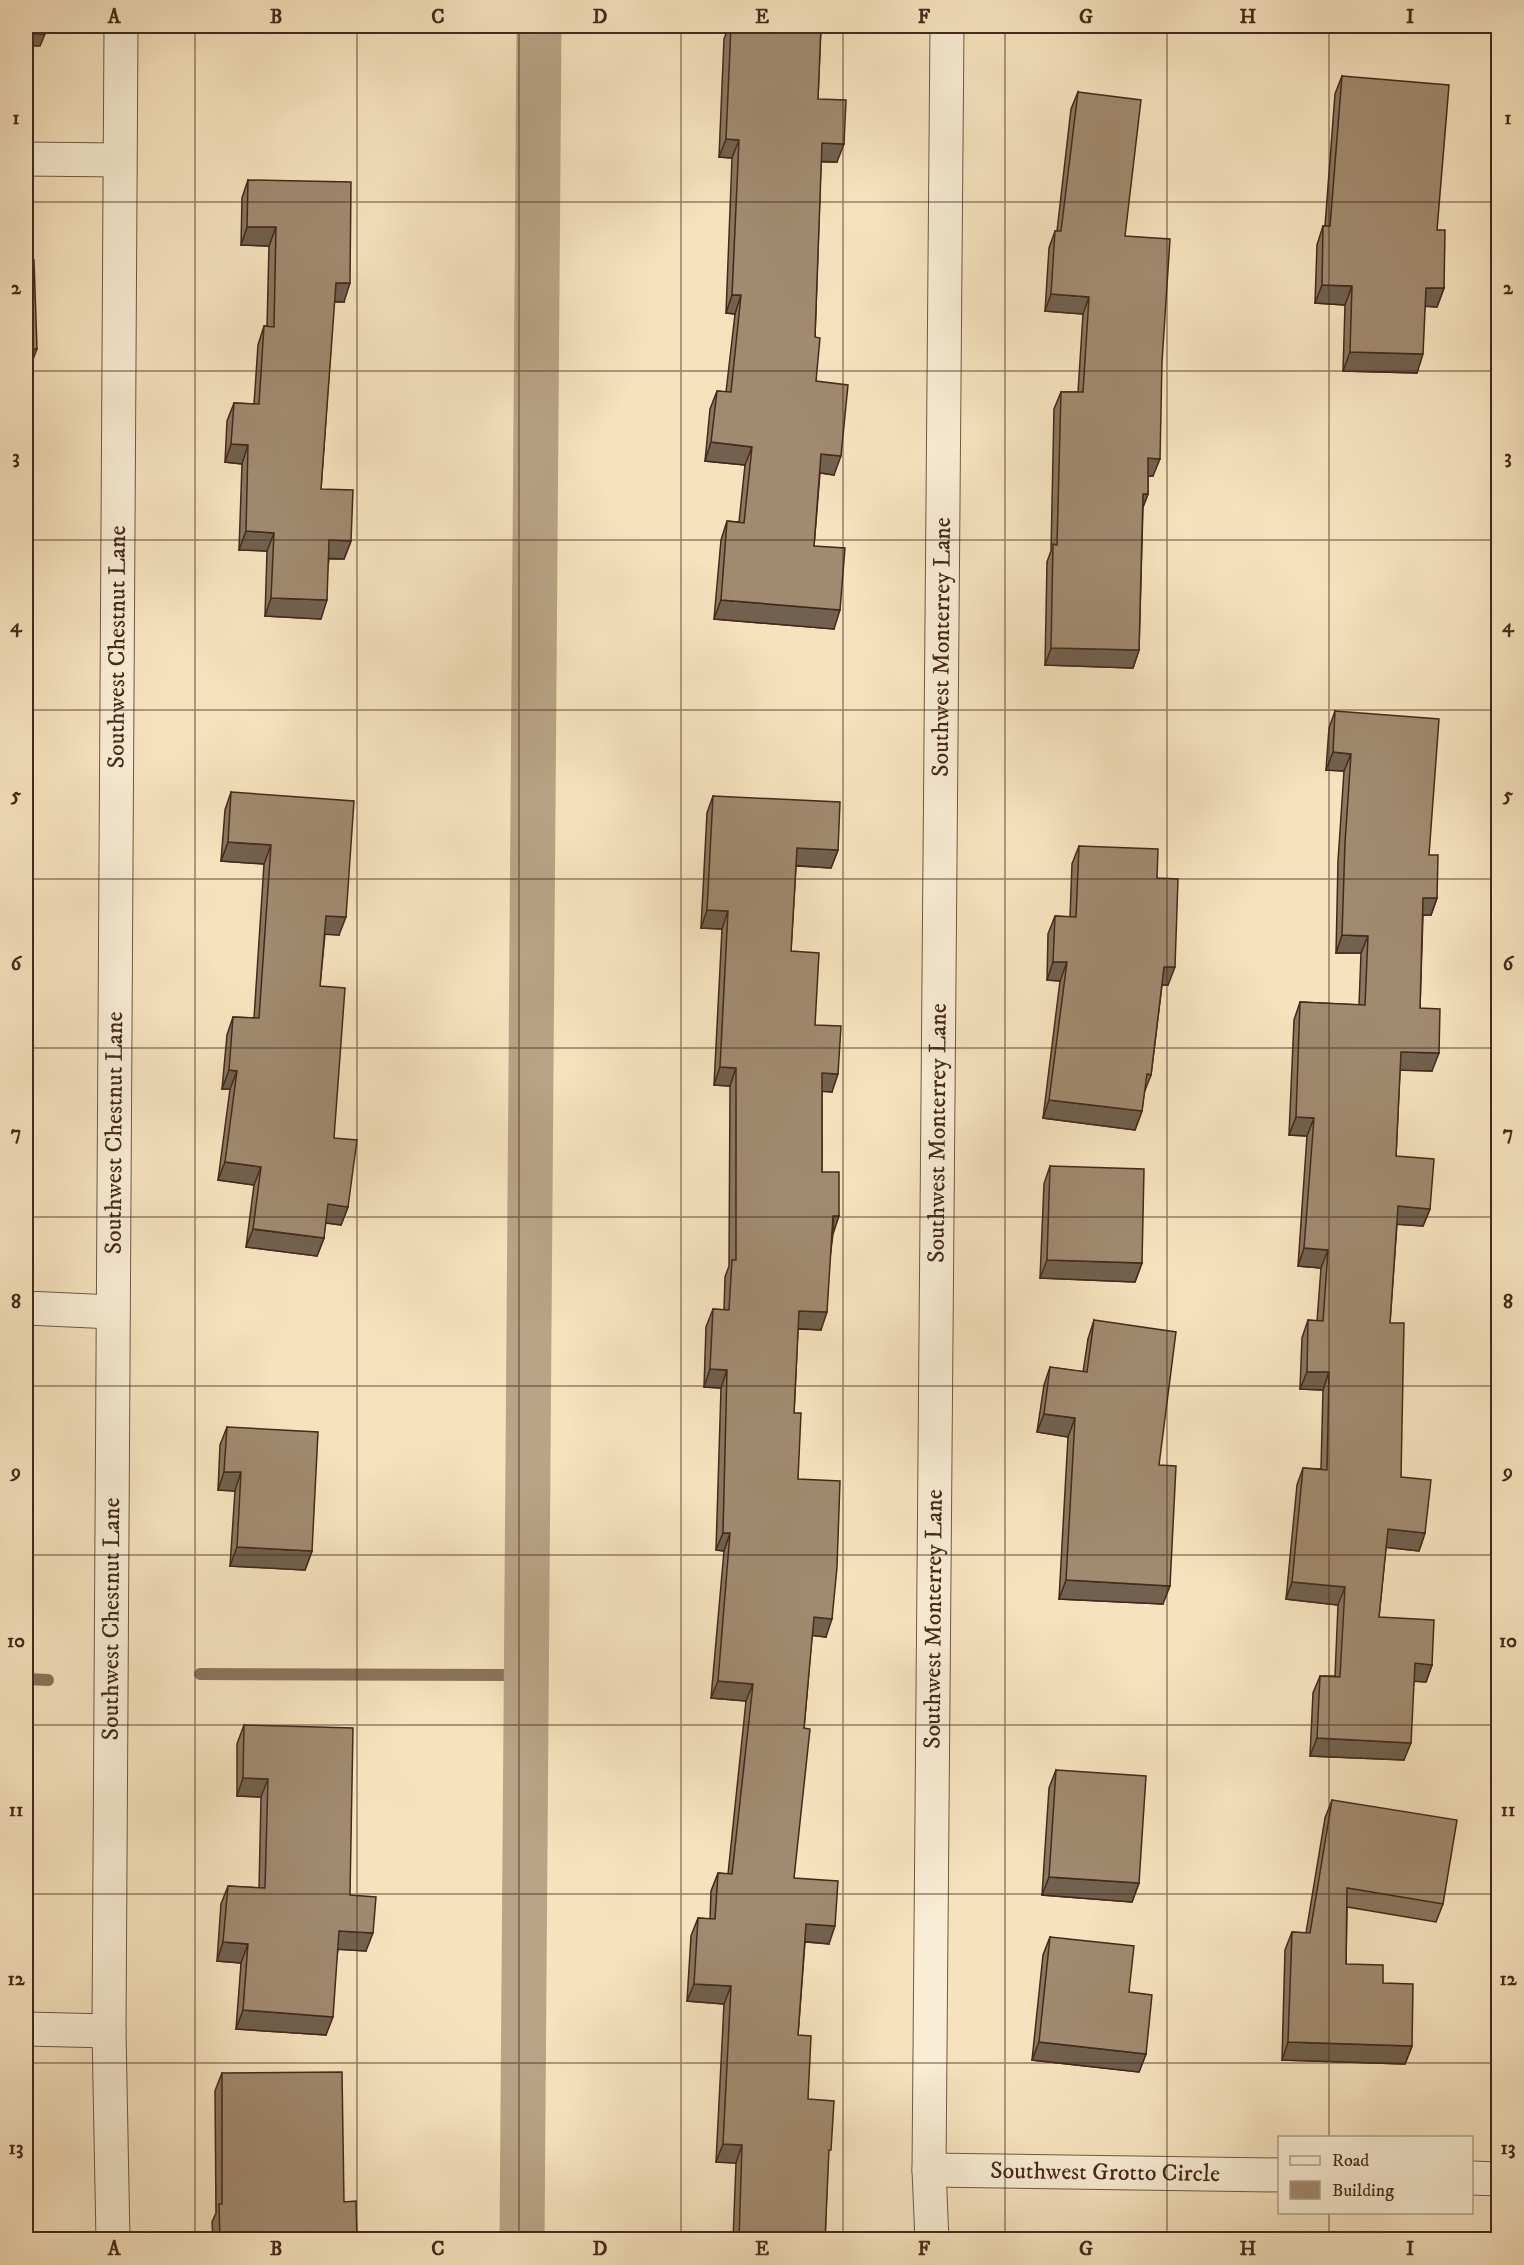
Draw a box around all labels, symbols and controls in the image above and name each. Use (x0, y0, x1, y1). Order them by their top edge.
text: A (107, 5, 122, 30)
text: B (270, 5, 282, 30)
text: C (431, 5, 445, 30)
text: D (593, 5, 608, 30)
text: E (755, 5, 769, 30)
text: F (918, 5, 931, 30)
text: G (1079, 5, 1093, 30)
text: H (1240, 5, 1257, 30)
text: I (1406, 5, 1414, 30)
text: 1 (12, 106, 20, 131)
text: 1 (1504, 106, 1512, 131)
text: 2 (11, 276, 22, 301)
text: 2 (1503, 276, 1514, 301)
text: 3 (12, 445, 20, 470)
text: 3 (1504, 445, 1512, 470)
street label: Southwest Monterrey Lane (926, 517, 958, 777)
street label: Southwest Chestnut Lane (102, 525, 133, 769)
text: 4 (10, 614, 23, 639)
text: 4 (1502, 614, 1515, 639)
text: 5 (10, 783, 21, 808)
text: 5 (1502, 783, 1513, 808)
text: 6 (11, 952, 23, 977)
text: 6 (1503, 952, 1515, 977)
street label: Southwest Monterrey Lane (922, 1003, 954, 1263)
street label: Southwest Chestnut Lane (99, 1011, 130, 1255)
text: 7 (11, 1121, 21, 1146)
text: 7 (1503, 1121, 1513, 1146)
text: 8 (11, 1290, 21, 1315)
text: 8 (1503, 1290, 1513, 1315)
text: 9 (9, 1460, 21, 1485)
text: 9 (1501, 1460, 1513, 1485)
street label: Southwest Monterrey Lane (918, 1489, 950, 1749)
street label: Southwest Chestnut Lane (96, 1497, 127, 1741)
text: 10 (7, 1629, 25, 1654)
text: 10 (1499, 1629, 1517, 1654)
text: 11 (9, 1798, 23, 1823)
text: 11 (1501, 1798, 1515, 1823)
text: 12 (7, 1967, 26, 1992)
text: 12 (1499, 1967, 1518, 1992)
text: 13 (9, 2136, 23, 2161)
legend (1278, 2136, 1473, 2214)
text: 13 (1501, 2136, 1515, 2161)
text: Road (1332, 2150, 1369, 2172)
street label: Southwest Grotto Circle (990, 2156, 1220, 2189)
text: Building (1332, 2180, 1394, 2202)
text: A (107, 2237, 122, 2262)
text: B (270, 2237, 282, 2262)
text: C (431, 2237, 445, 2262)
text: D (593, 2237, 608, 2262)
text: E (755, 2237, 769, 2262)
text: F (918, 2237, 931, 2262)
text: G (1079, 2237, 1093, 2262)
text: H (1240, 2237, 1257, 2262)
text: I (1406, 2237, 1414, 2262)

